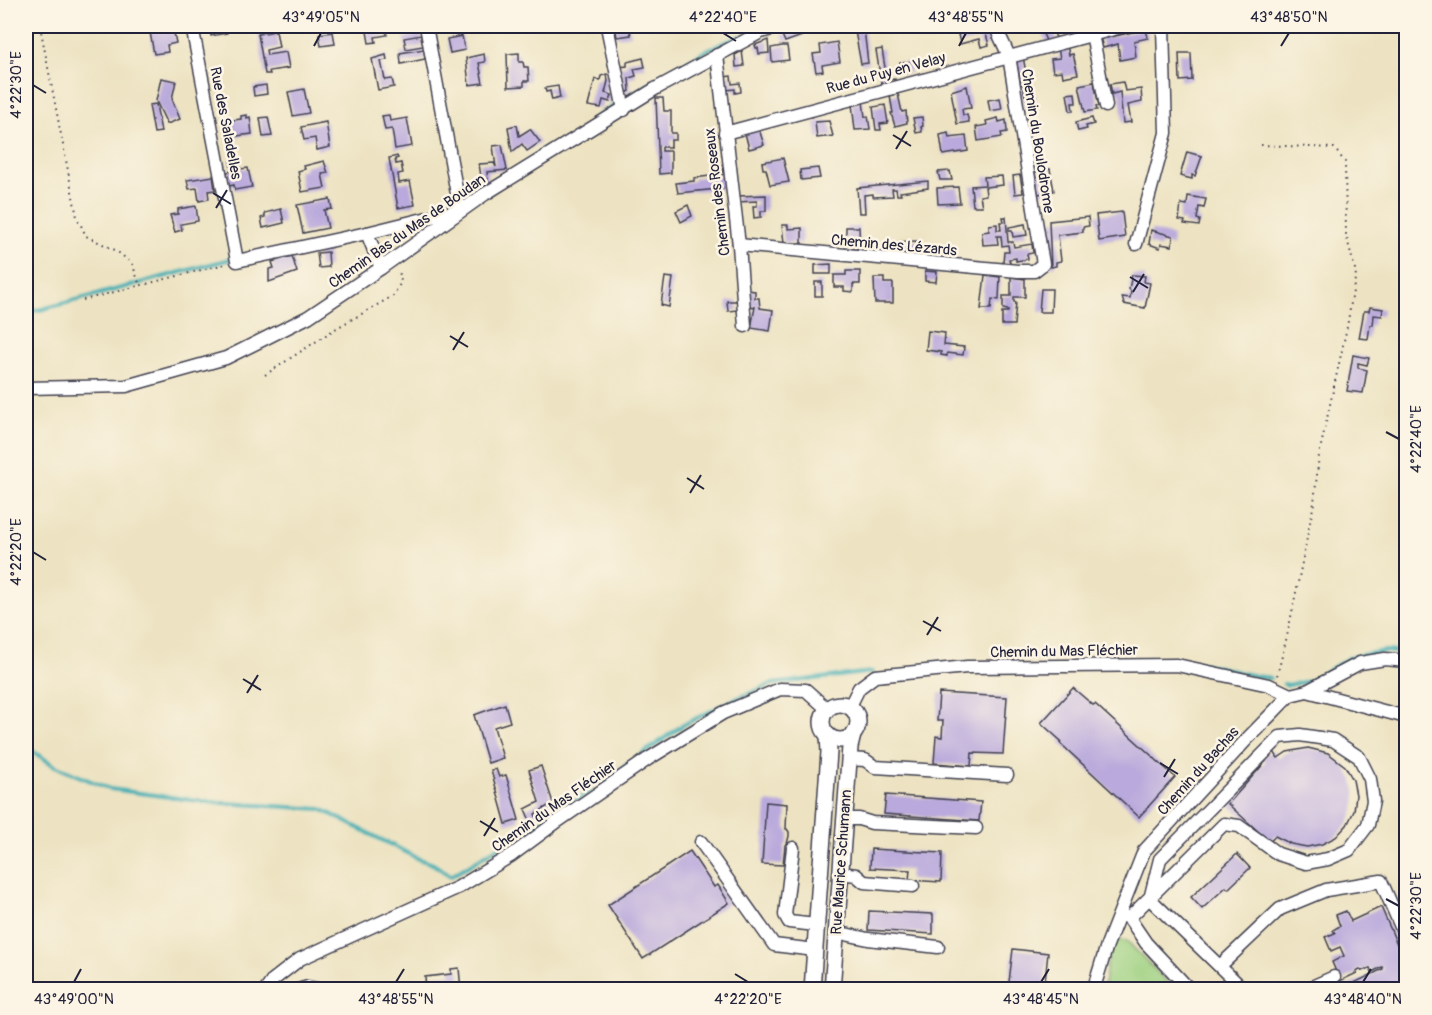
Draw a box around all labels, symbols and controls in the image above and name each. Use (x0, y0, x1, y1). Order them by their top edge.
text: 43°49'05"N (282, 8, 360, 27)
text: 4°22'40"E (689, 8, 757, 27)
text: 43°48'55"N (928, 8, 1004, 27)
text: 43°48'50"N (1250, 8, 1328, 27)
street label: Rue du Puy en Velay (824, 48, 948, 99)
text: 4°22'30"E (7, 51, 26, 119)
street label: Rue des Saladelles (205, 65, 246, 181)
street label: Chemin du Boulodrome (1017, 68, 1058, 215)
street label: Chemin des Roseaux (700, 127, 735, 257)
street label: Chemin Bas du Mas de Boudan (325, 170, 489, 293)
street label: Chemin des Lézards (830, 231, 958, 260)
text: 4°22'40"E (1407, 405, 1426, 473)
text: 4°22'20"E (7, 518, 26, 586)
street label: Chemin du Mas Fléchier (990, 641, 1139, 662)
street label: Chemin du Bachas (1153, 723, 1243, 820)
street label: Chemin du Mas Fléchier (488, 756, 621, 857)
street label: Rue Maurice Schumann (827, 789, 856, 935)
text: 4°22'30"E (1407, 872, 1426, 940)
text: 43°49'00"N (34, 990, 114, 1009)
text: 43°48'55"N (358, 990, 434, 1009)
text: 4°22'20"E (714, 990, 782, 1009)
text: 43°48'45"N (1003, 990, 1079, 1009)
text: 43°48'40"N (1324, 990, 1402, 1009)

